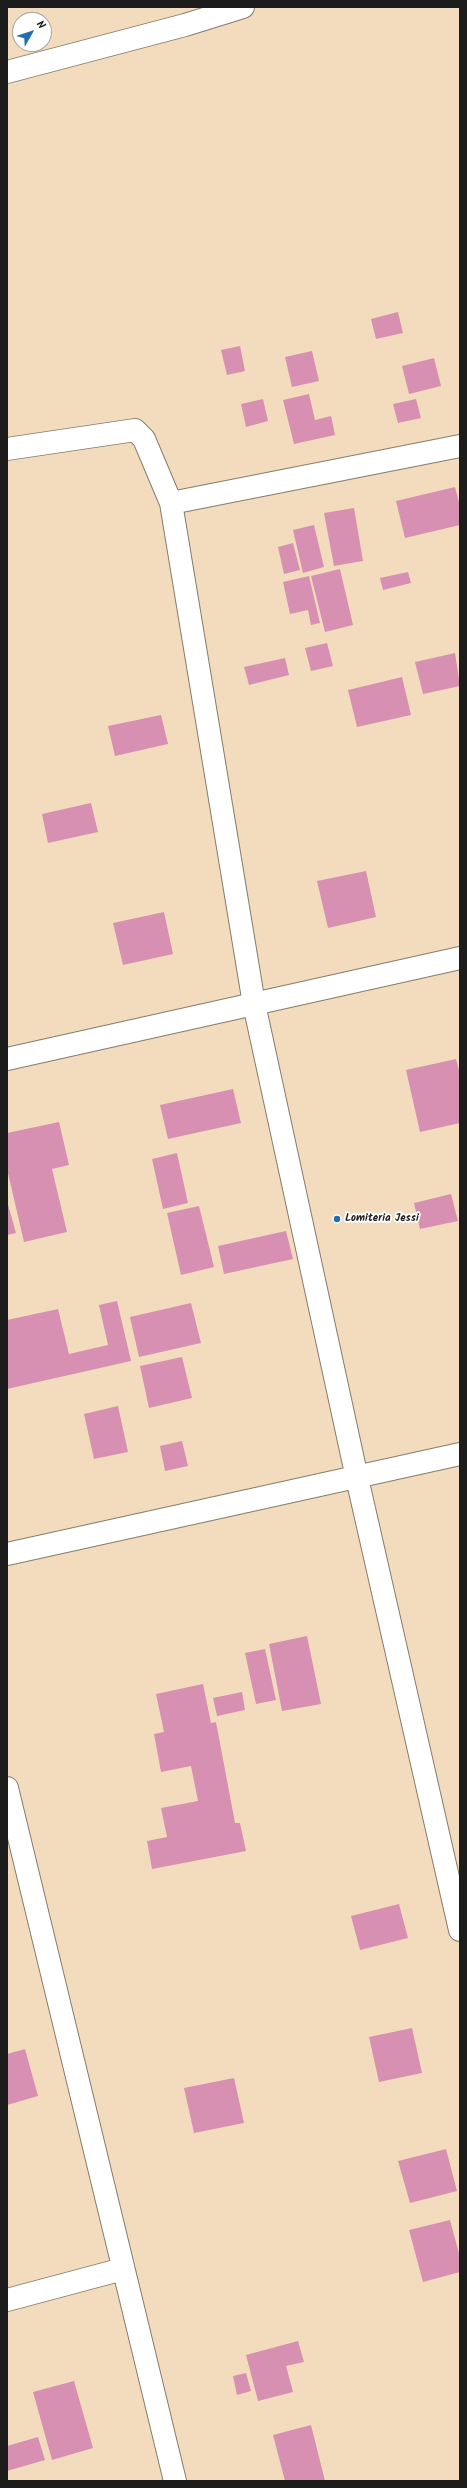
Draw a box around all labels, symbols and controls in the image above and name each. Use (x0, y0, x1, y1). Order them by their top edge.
north arrow (12, 12, 52, 52)
text: N (31, 17, 50, 33)
place label: Lomiteria Jessi (345, 1212, 419, 1226)
marker: Lomiteria Jessi (332, 1214, 342, 1224)

